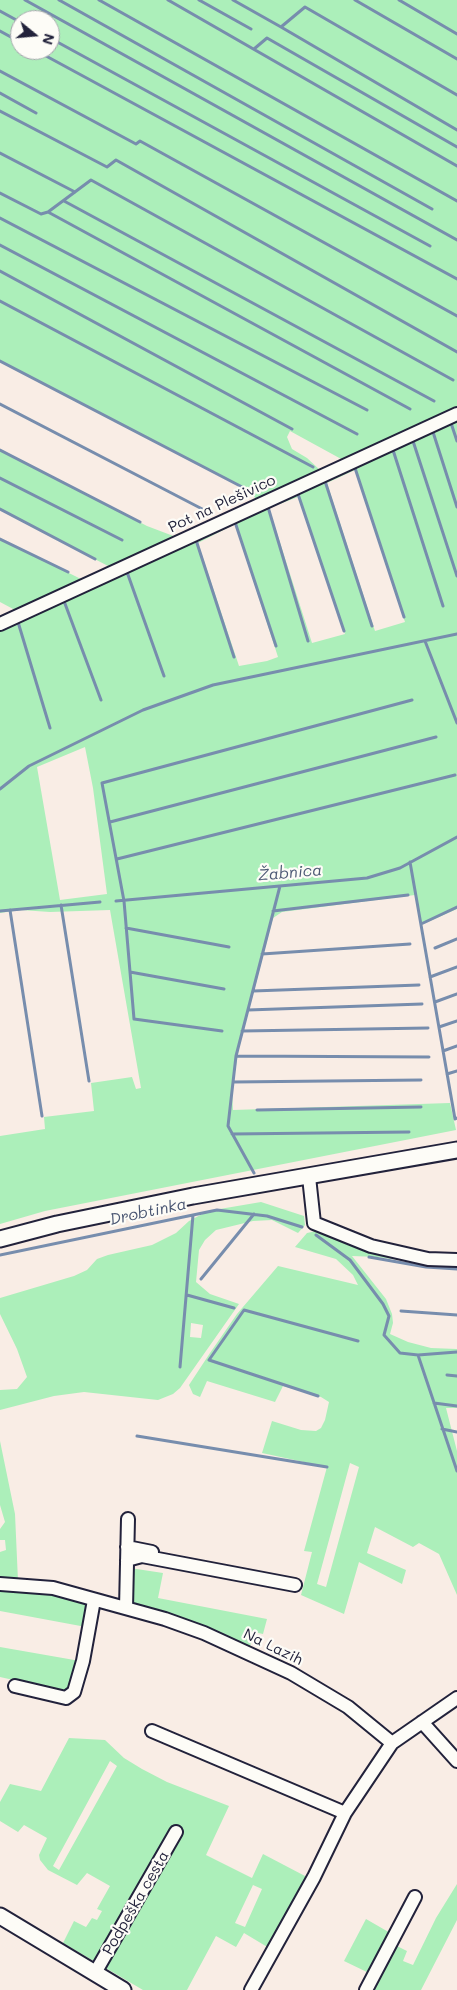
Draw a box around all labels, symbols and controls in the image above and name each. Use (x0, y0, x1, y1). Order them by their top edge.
north arrow (10, 10, 60, 60)
text: N (38, 31, 60, 47)
street label: Pot na Plešivico (166, 471, 278, 537)
water label: Žabnica (257, 861, 323, 885)
water label: Drobtinka (108, 1195, 188, 1229)
street label: Na Lazih (240, 1625, 306, 1669)
street label: Podpeška cesta (99, 1848, 173, 1958)

